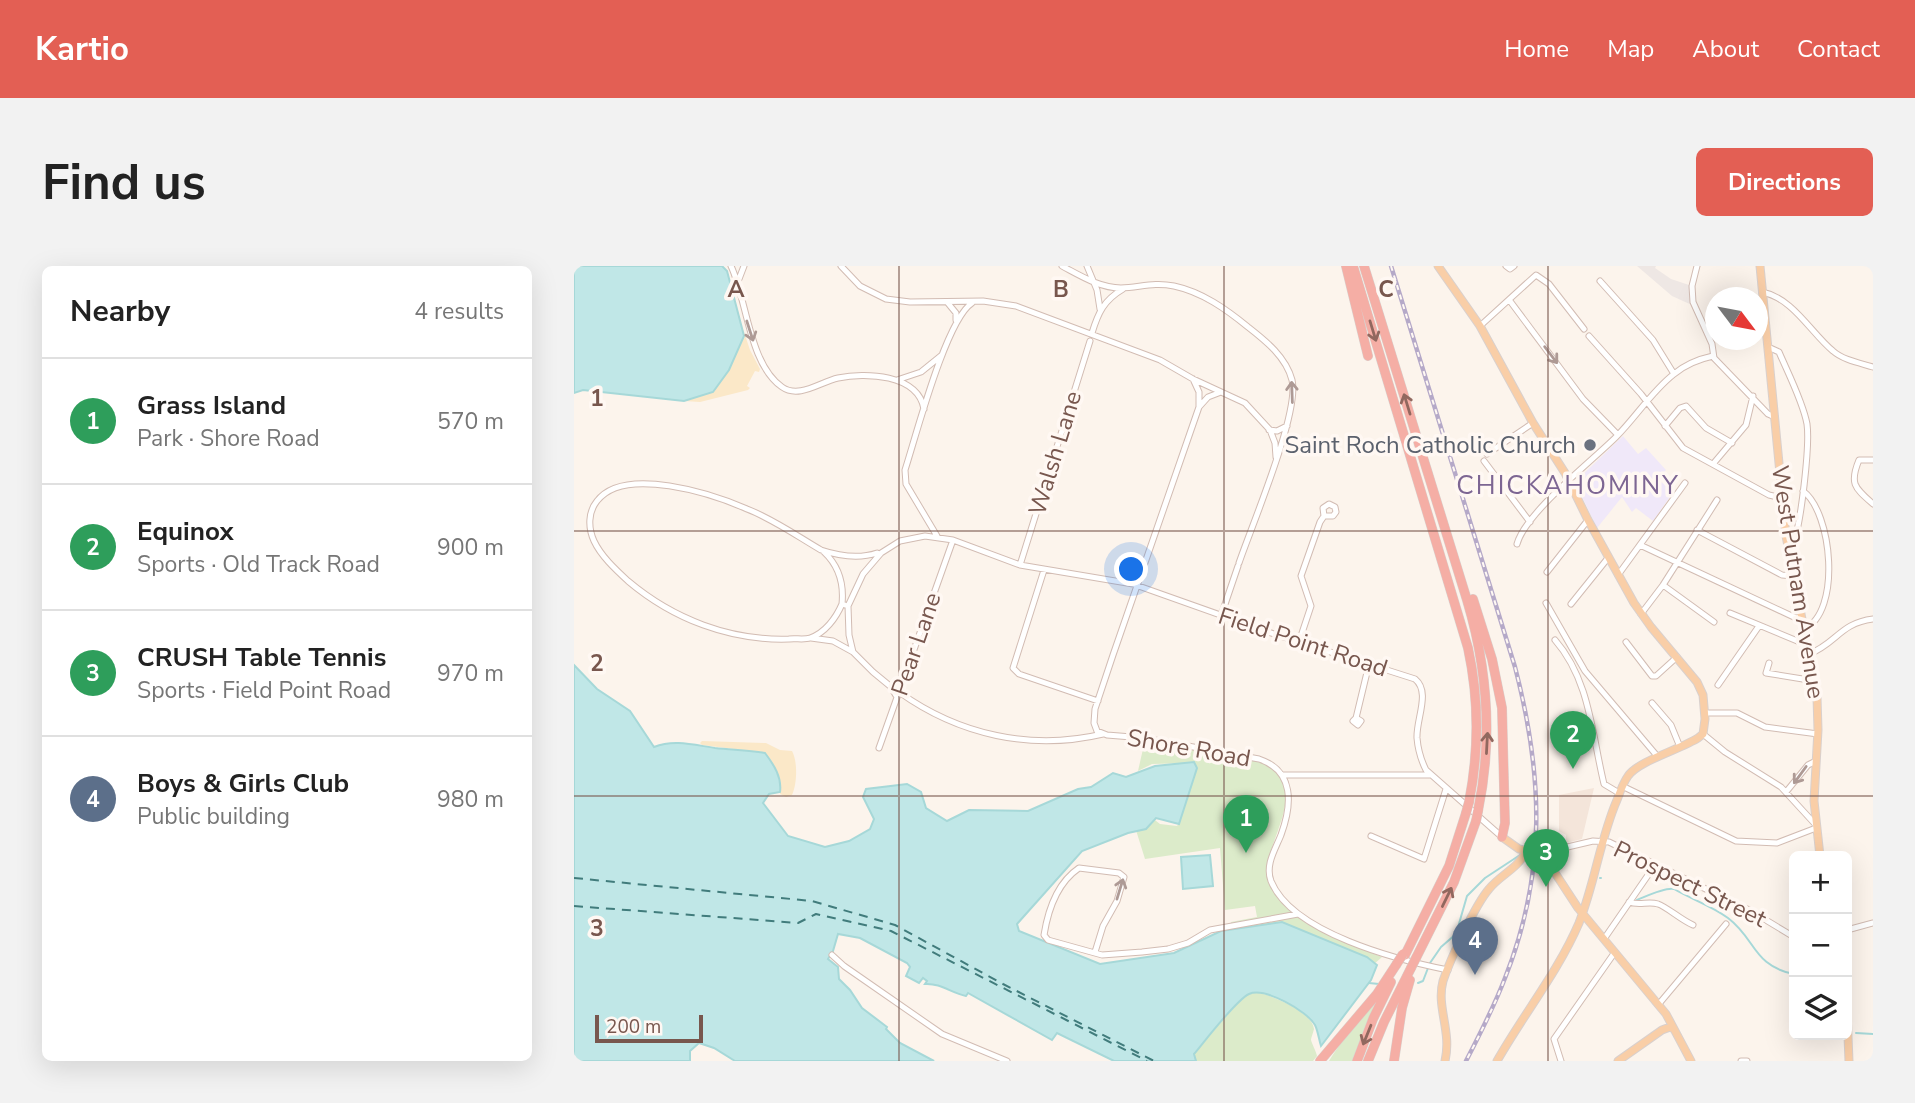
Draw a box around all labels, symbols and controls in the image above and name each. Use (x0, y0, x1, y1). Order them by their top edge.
text: Kartio (35, 27, 129, 72)
text: Home (1504, 33, 1569, 65)
text: Map (1607, 33, 1654, 65)
text: About (1692, 33, 1759, 65)
text: Contact (1797, 33, 1880, 65)
button: Directions (1696, 148, 1873, 216)
text: Find us (42, 149, 206, 216)
text: A (727, 274, 745, 305)
text: B (1053, 274, 1069, 305)
text: C (1378, 274, 1394, 305)
north arrow (1705, 287, 1768, 350)
text: Nearby (70, 291, 170, 332)
text: 4 results (414, 296, 504, 327)
one-way arrow (744, 320, 757, 342)
one-way arrow (1367, 320, 1380, 342)
one-way arrow (1544, 345, 1558, 364)
one-way arrow (1286, 381, 1299, 404)
text: 1 (590, 383, 604, 414)
street label: Walsh Lane (1021, 387, 1089, 519)
text: Grass Island (137, 388, 286, 423)
one-way arrow (1399, 394, 1412, 416)
text: 1 (86, 406, 100, 437)
text: 570 m (437, 406, 504, 437)
text: Park · Shore Road (137, 423, 320, 454)
place label: Saint Roch Catholic Church (1284, 429, 1576, 461)
marker: Saint Roch Catholic Church (1582, 437, 1598, 453)
street label: West Putnam Avenue (1764, 463, 1832, 701)
district label: CHICKAHOMINY (1456, 468, 1680, 503)
text: Equinox (137, 514, 234, 549)
text: 2 (86, 532, 100, 563)
text: 900 m (437, 532, 504, 563)
text: Sports · Old Track Road (137, 549, 380, 580)
your location (1114, 552, 1148, 586)
street label: Pear Lane (883, 588, 949, 700)
street label: Field Point Road (1214, 600, 1392, 684)
text: CRUSH Table Tennis (137, 640, 386, 675)
text: 2 (590, 648, 604, 679)
text: 3 (86, 658, 100, 689)
text: 970 m (437, 658, 504, 689)
text: Sports · Field Point Road (137, 675, 391, 706)
pin: 2 (1550, 711, 1596, 769)
street label: Shore Road (1125, 721, 1253, 775)
one-way arrow (1481, 732, 1494, 755)
one-way arrow (1793, 765, 1808, 784)
text: Boys & Girls Club (137, 766, 349, 801)
text: 4 (86, 784, 100, 815)
text: 980 m (437, 784, 504, 815)
pin: 1 (1223, 795, 1269, 853)
text: Public building (137, 801, 290, 832)
pin: 3 (1523, 829, 1569, 887)
street label: Prospect Street (1608, 833, 1772, 935)
map controls (1789, 851, 1852, 1040)
button: + (1789, 851, 1852, 914)
one-way arrow (1115, 878, 1128, 900)
one-way arrow (1440, 887, 1454, 908)
text: 3 (590, 913, 604, 944)
button: − (1789, 914, 1852, 977)
pin: 4 (1452, 917, 1498, 975)
button: layers (1789, 977, 1852, 1040)
scale bar (595, 1012, 704, 1044)
text: 200 m (606, 1014, 661, 1040)
one-way arrow (1359, 1023, 1372, 1045)

